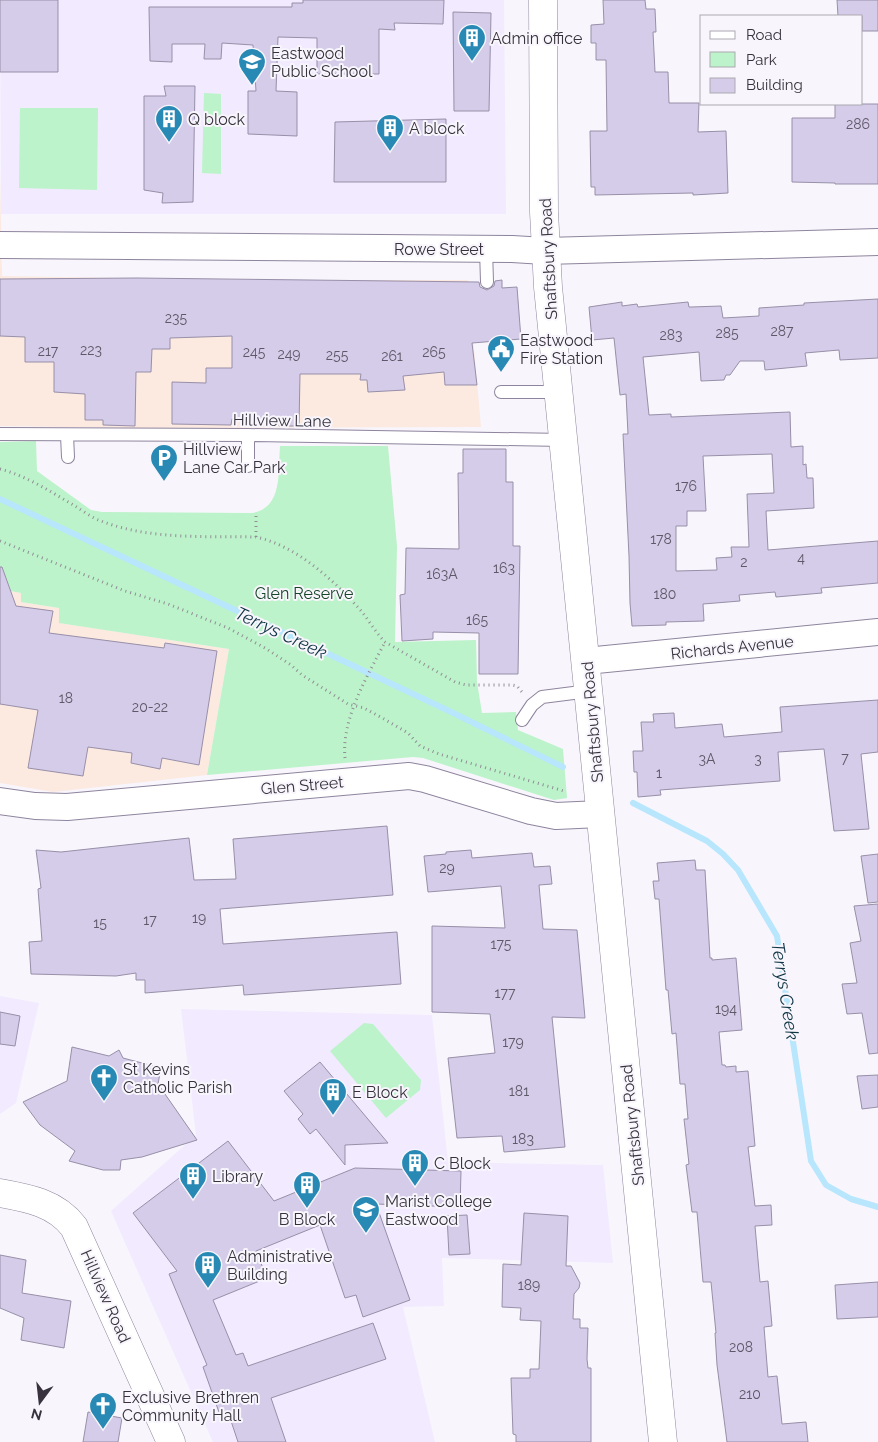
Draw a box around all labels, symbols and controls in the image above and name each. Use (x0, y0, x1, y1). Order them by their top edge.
legend (700, 15, 863, 105)
building icon: Admin office (457, 23, 487, 62)
text: Road (746, 26, 782, 44)
place label: Admin office (491, 29, 582, 48)
place label: Eastwood Public School (271, 44, 373, 81)
school or university icon: Eastwood Public School (237, 47, 267, 86)
text: Park (746, 51, 777, 69)
text: Building (746, 76, 803, 94)
building icon: Q block (154, 104, 184, 143)
place label: Q block (188, 110, 246, 129)
building icon: A block (375, 113, 405, 152)
house number: 286 (846, 116, 870, 132)
place label: A block (409, 119, 465, 138)
street label: Shaftsbury Road (536, 198, 561, 320)
street label: Rowe Street (394, 240, 485, 259)
house number: 235 (165, 310, 188, 326)
house number: 287 (770, 323, 794, 339)
house number: 285 (715, 325, 739, 341)
house number: 283 (659, 327, 683, 343)
place label: Eastwood Fire Station (520, 331, 603, 368)
public building icon: Eastwood Fire Station (486, 334, 516, 373)
house number: 223 (80, 342, 102, 358)
house number: 217 (38, 343, 59, 359)
house number: 245 (243, 344, 266, 360)
house number: 265 (422, 344, 446, 360)
house number: 249 (277, 346, 301, 362)
house number: 255 (326, 347, 349, 363)
house number: 261 (381, 348, 403, 364)
street label: Hillview Lane (233, 410, 331, 431)
place label: Hillview Lane Car Park (183, 440, 286, 477)
parking icon: Hillview Lane Car Park (149, 443, 179, 482)
house number: 176 (675, 478, 697, 494)
house number: 178 (650, 531, 672, 547)
house number: 4 (797, 550, 805, 566)
house number: 2 (740, 554, 748, 570)
house number: 163 (493, 560, 515, 576)
house number: 163A (426, 566, 458, 582)
park label: Glen Reserve (255, 584, 353, 603)
house number: 180 (654, 586, 676, 602)
water label: Terrys Creek (232, 602, 331, 663)
house number: 165 (466, 612, 488, 628)
street label: Richards Avenue (670, 632, 794, 663)
street label: Shaftsbury Road (578, 660, 607, 783)
house number: 18 (59, 690, 73, 706)
house number: 20-22 (132, 699, 168, 715)
house number: 7 (841, 750, 849, 766)
house number: 3A (699, 751, 716, 767)
house number: 3 (754, 751, 762, 767)
house number: 1 (656, 765, 662, 781)
street label: Glen Street (260, 772, 345, 799)
house number: 29 (439, 860, 455, 876)
house number: 19 (192, 910, 206, 926)
house number: 17 (143, 912, 157, 928)
house number: 15 (93, 915, 107, 931)
house number: 175 (491, 936, 512, 952)
water label: Terrys Creek (767, 940, 804, 1042)
house number: 177 (495, 985, 516, 1001)
house number: 194 (715, 1001, 737, 1017)
house number: 179 (502, 1034, 524, 1050)
place label: St Kevins Catholic Parish (123, 1060, 232, 1097)
church icon: St Kevins Catholic Parish (89, 1063, 119, 1102)
street label: Shaftsbury Road (617, 1063, 648, 1186)
building icon: E Block (318, 1077, 348, 1116)
place label: E Block (352, 1083, 408, 1102)
house number: 181 (509, 1083, 529, 1099)
house number: 183 (512, 1131, 534, 1147)
building icon: C Block (400, 1148, 430, 1187)
place label: C Block (434, 1154, 491, 1173)
building icon: Library (178, 1161, 208, 1200)
place label: Library (212, 1167, 264, 1186)
building icon: B Block (292, 1170, 322, 1209)
place label: Marist College Eastwood (385, 1192, 492, 1229)
school or university icon: Marist College Eastwood (351, 1195, 381, 1234)
place label: B Block (279, 1210, 336, 1229)
street label: Hillview Road (77, 1247, 135, 1346)
place label: Administrative Building (227, 1247, 332, 1284)
building icon: Administrative Building (193, 1250, 223, 1289)
house number: 189 (518, 1277, 540, 1293)
house number: 208 (729, 1339, 753, 1355)
north arrow (15, 1377, 65, 1427)
house number: 210 (739, 1386, 761, 1402)
place label: Exclusive Brethren Community Hall (122, 1388, 259, 1425)
church icon: Exclusive Brethren Community Hall (88, 1391, 118, 1430)
text: N (29, 1405, 44, 1424)

